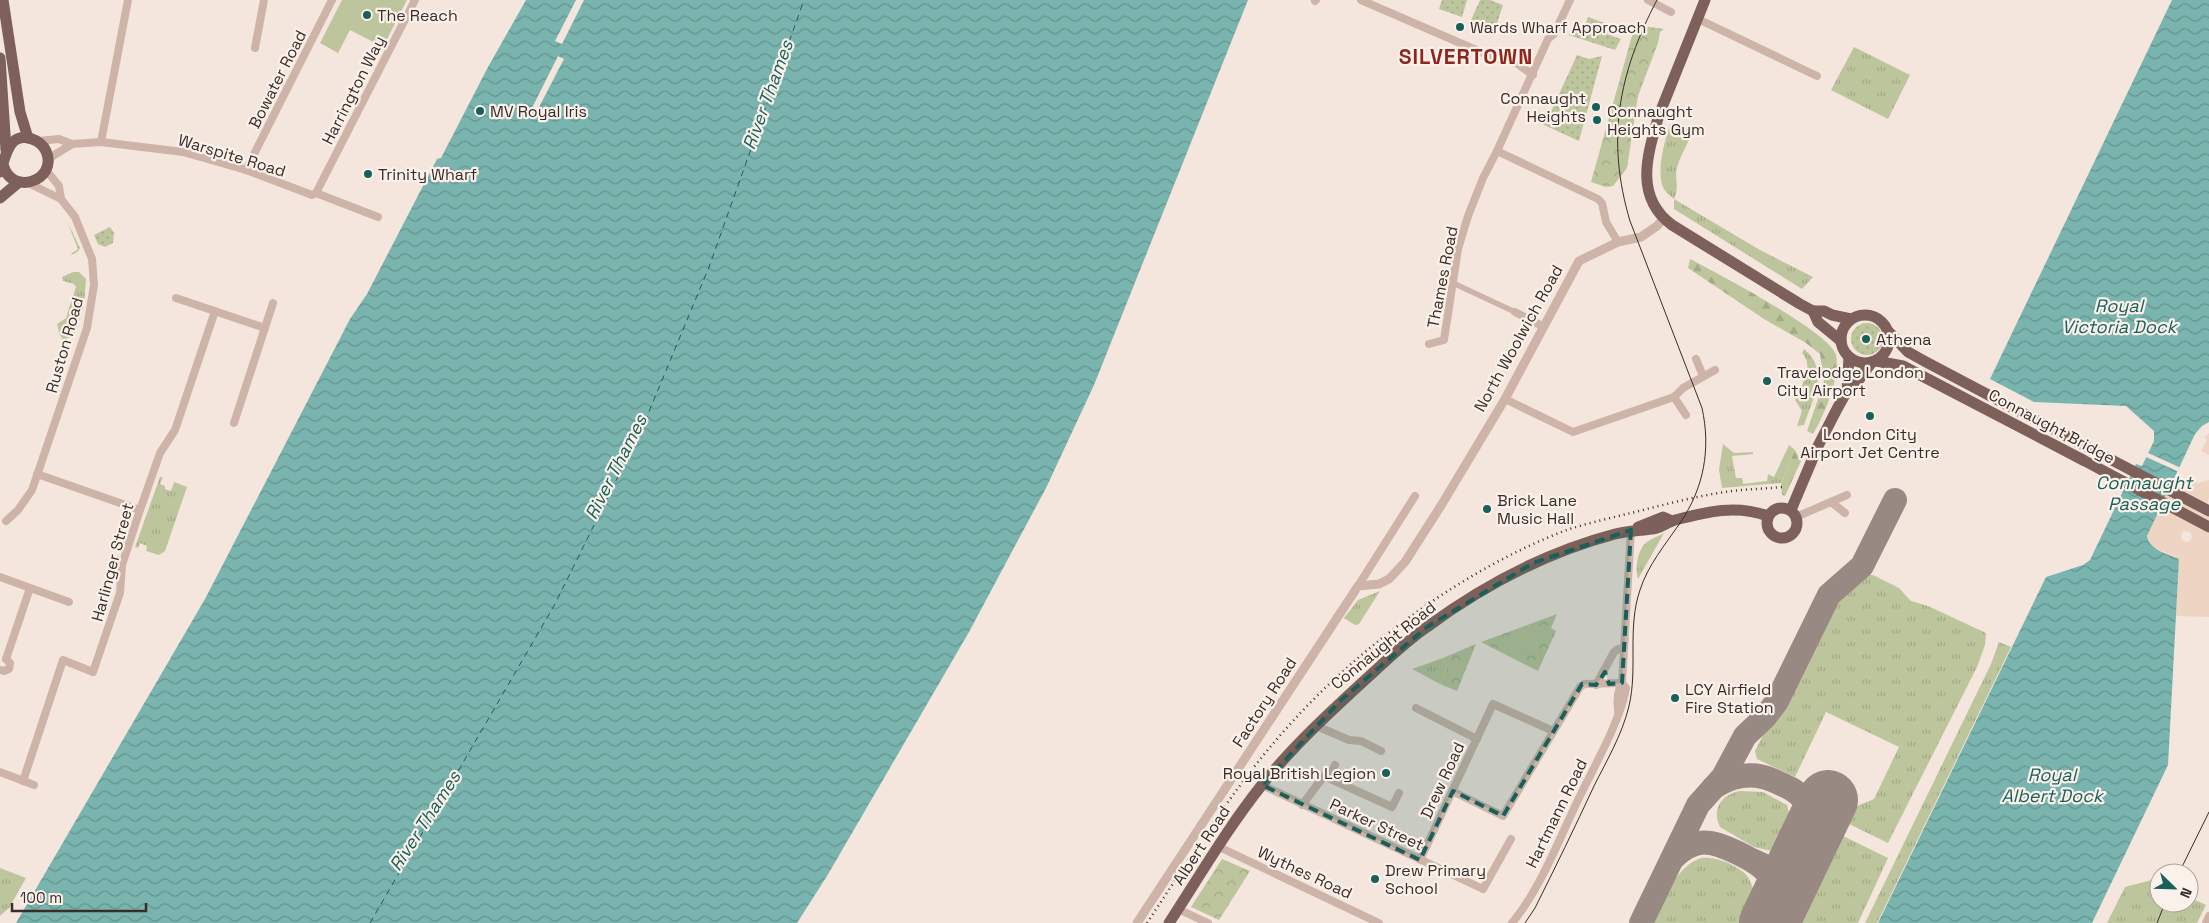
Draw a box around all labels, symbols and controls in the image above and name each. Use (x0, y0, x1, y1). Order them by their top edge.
place label: The Reach (377, 5, 458, 26)
marker: The Reach (361, 9, 373, 21)
place label: Wards Wharf Approach (1470, 17, 1646, 38)
marker: Wards Wharf Approach (1454, 21, 1466, 33)
street label: Bowater Road (244, 27, 311, 132)
street label: Harrington Way (317, 32, 390, 148)
water label: River Thames (737, 37, 798, 152)
district label: SILVERTOWN (1399, 43, 1533, 70)
place label: Connaught Heights (1500, 88, 1586, 127)
place label: MV Royal Iris (490, 101, 587, 122)
marker: Connaught Heights (1590, 101, 1602, 113)
place label: Connaught Heights Gym (1607, 101, 1705, 140)
marker: MV Royal Iris (474, 105, 486, 117)
marker: Connaught Heights Gym (1591, 114, 1603, 126)
street label: Warspite Road (175, 129, 288, 182)
place label: Trinity Wharf (378, 164, 477, 185)
marker: Trinity Wharf (362, 168, 374, 180)
street label: Thames Road (1422, 224, 1463, 330)
street label: North Woolwich Road (1469, 261, 1568, 415)
water label: Royal Victoria Dock (2062, 294, 2179, 338)
street label: Ruston Road (41, 295, 88, 395)
place label: Athena (1876, 329, 1931, 350)
marker: Athena (1860, 333, 1872, 345)
place label: Travelodge London City Airport (1777, 362, 1924, 401)
marker: Travelodge London City Airport (1761, 375, 1773, 387)
street label: Connaught Bridge (1985, 384, 2119, 469)
water label: River Thames (579, 410, 652, 523)
marker: London City Airport Jet Centre (1864, 410, 1876, 422)
place label: London City Airport Jet Centre (1800, 424, 1940, 463)
water label: Connaught Passage (2096, 471, 2194, 515)
place label: Brick Lane Music Hall (1497, 490, 1577, 529)
street label: Harlinger Street (87, 500, 138, 624)
marker: Brick Lane Music Hall (1481, 503, 1493, 515)
street label: Connaught Road (1327, 597, 1440, 694)
street label: Factory Road (1228, 653, 1301, 751)
place label: LCY Airfield Fire Station (1685, 679, 1774, 718)
marker: LCY Airfield Fire Station (1669, 692, 1681, 704)
street label: Drew Road (1416, 739, 1469, 822)
street label: Hartmann Road (1521, 755, 1592, 871)
place label: Royal British Legion (1223, 763, 1376, 784)
water label: Royal Albert Dock (2001, 763, 2105, 807)
water label: River Thames (384, 766, 466, 875)
marker: Royal British Legion (1380, 767, 1392, 779)
street label: Parker Street (1326, 794, 1427, 855)
street label: Albert Road (1168, 802, 1235, 889)
street label: Wythes Road (1254, 841, 1356, 904)
place label: Drew Primary School (1385, 860, 1486, 899)
north arrow (2149, 863, 2199, 913)
marker: Drew Primary School (1369, 873, 1381, 885)
scale bar (12, 880, 146, 912)
text: N (2176, 885, 2196, 901)
text: 100 m (20, 888, 62, 907)

